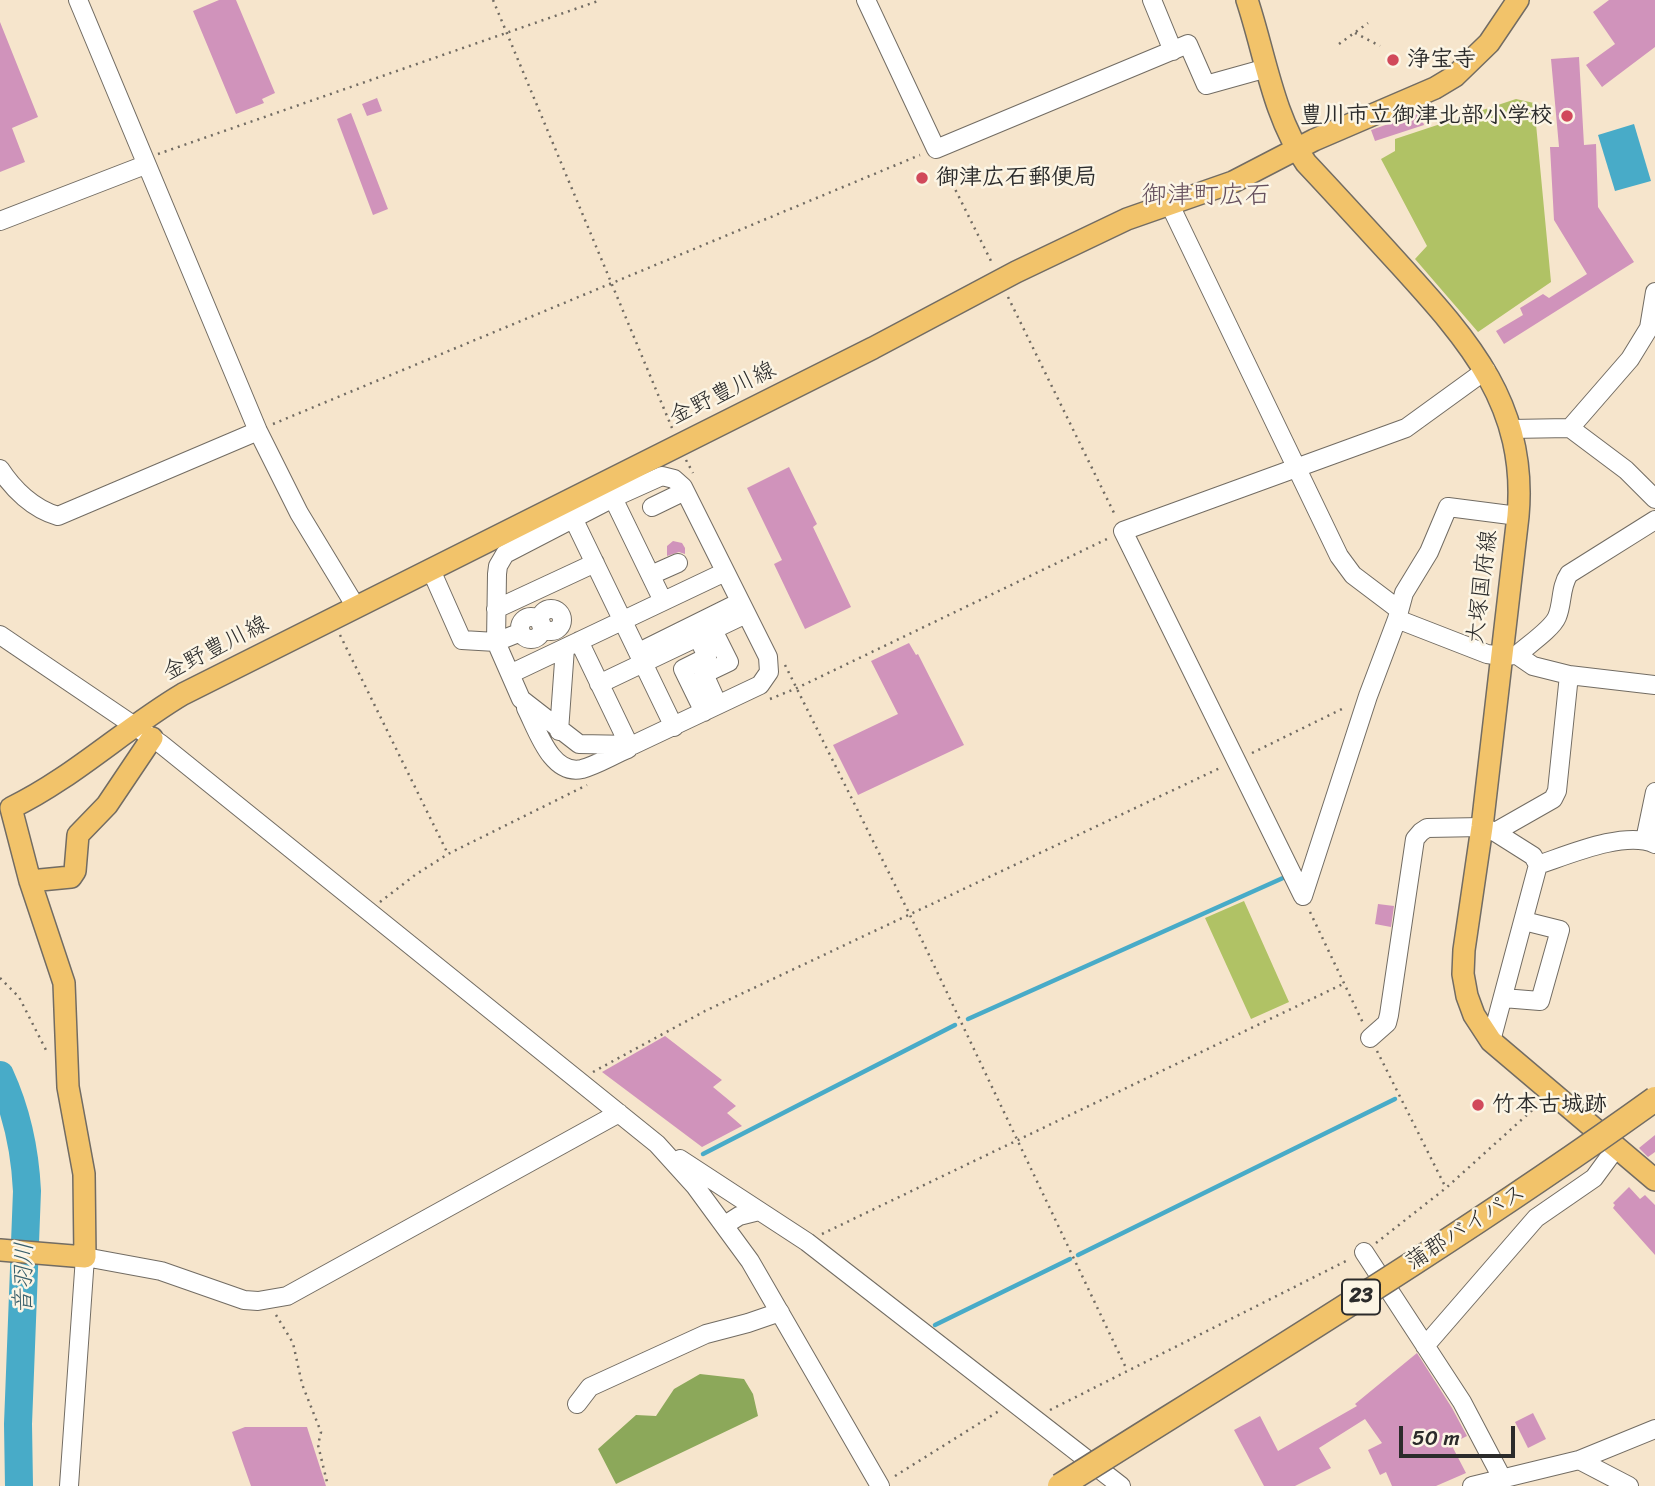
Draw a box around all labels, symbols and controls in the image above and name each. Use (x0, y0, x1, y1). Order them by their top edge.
place label: 浄宝寺 (1407, 46, 1476, 74)
marker: 浄宝寺 (1385, 52, 1401, 68)
place label: 豊川市立御津北部小学校 (1300, 102, 1553, 130)
marker: 豊川市立御津北部小学校 (1559, 108, 1575, 124)
place label: 御津広石郵便局 (936, 164, 1097, 192)
marker: 御津広石郵便局 (914, 170, 930, 186)
district label: 御津町広石 (1141, 180, 1271, 212)
street label: 金野豊川線 (665, 356, 781, 432)
street label: 大塚国府線 (1462, 528, 1504, 646)
street label: 金野豊川線 (159, 611, 273, 687)
place label: 竹本古城跡 (1492, 1091, 1607, 1119)
marker: 竹本古城跡 (1470, 1097, 1486, 1113)
street label: 蒲郡バイパス (1401, 1179, 1531, 1277)
water label: 音羽川 (10, 1242, 40, 1314)
road number: 23 (1342, 1280, 1380, 1314)
scale bar (1403, 1412, 1518, 1456)
text: 50 m (1412, 1419, 1460, 1457)

